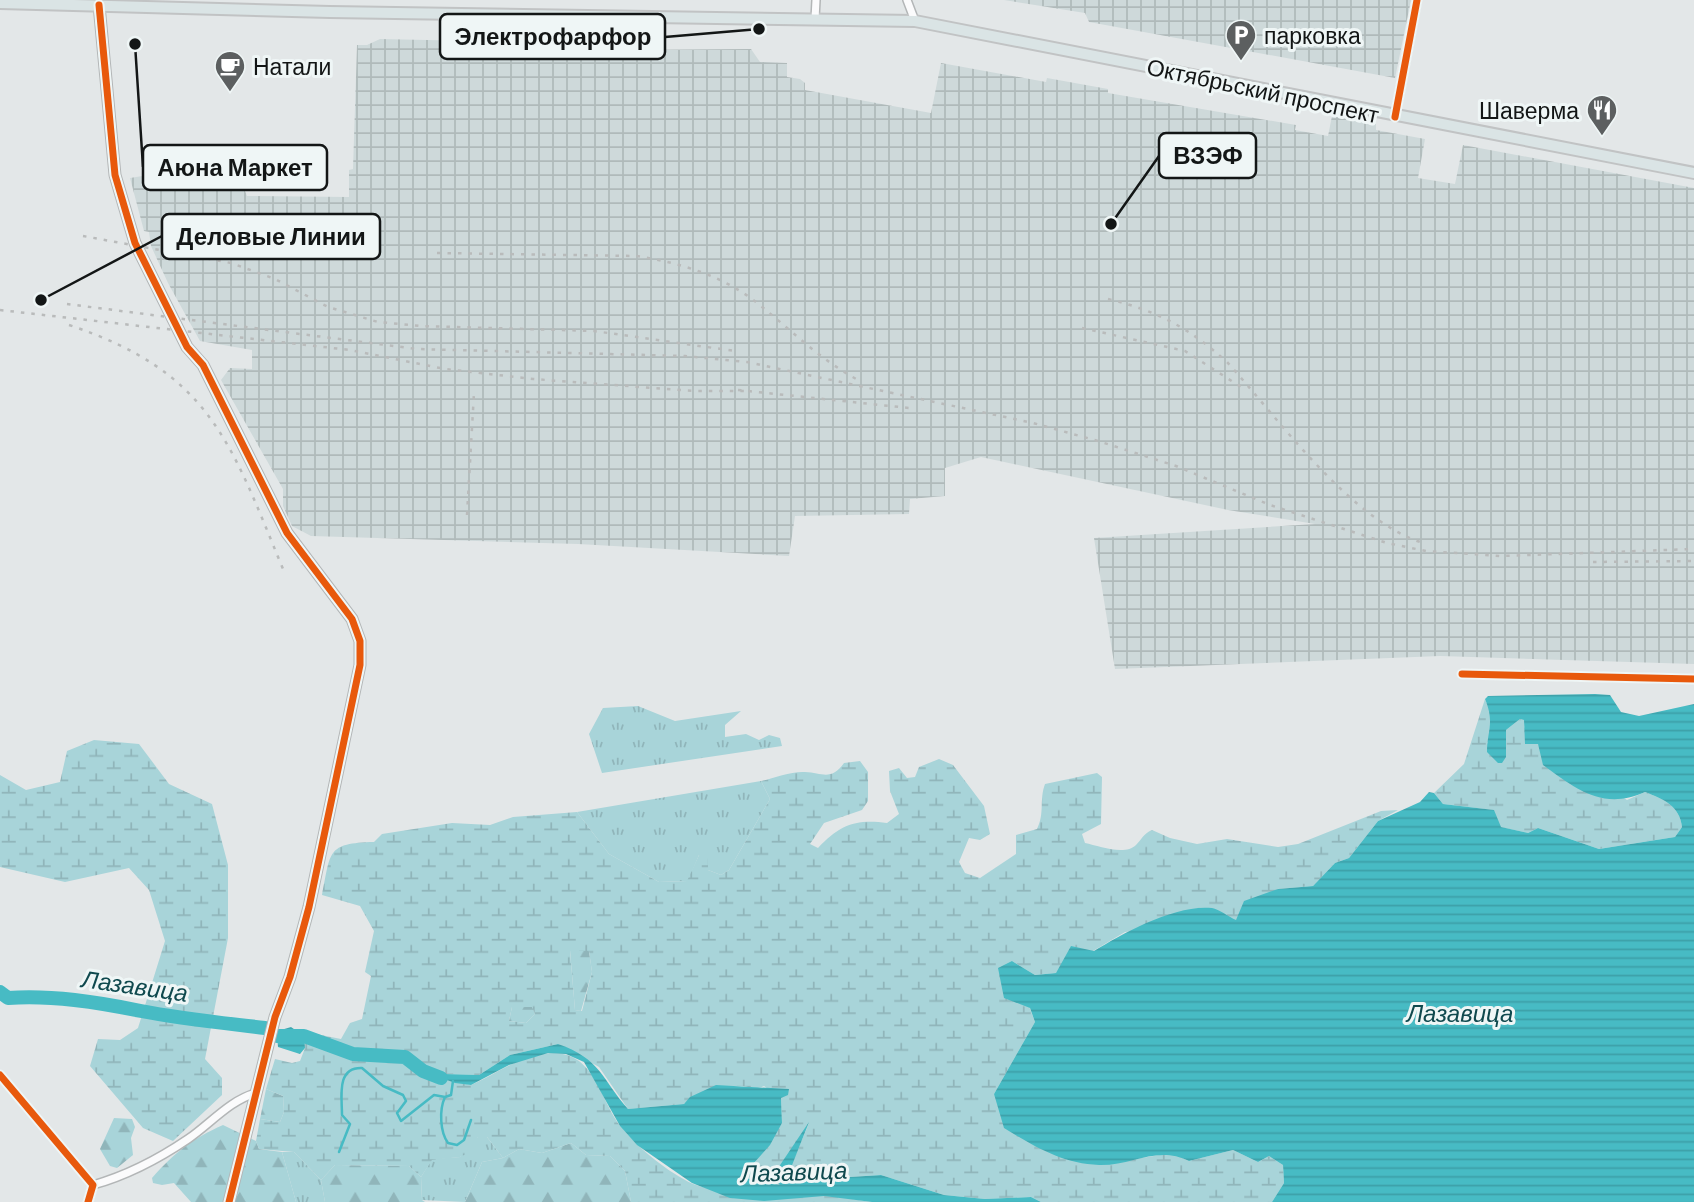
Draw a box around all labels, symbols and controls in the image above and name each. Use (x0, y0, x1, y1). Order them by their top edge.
callout: Электрофарфор (440, 14, 665, 59)
parking icon: парковка (1224, 18, 1258, 62)
text: Электрофарфор (455, 21, 651, 50)
place label: парковка (1264, 21, 1361, 49)
cafe icon: Натали (213, 49, 247, 93)
place label: Натали (253, 52, 331, 80)
street label: Октябрьский проспект (1144, 52, 1382, 128)
restaurant icon: Шаверма (1585, 93, 1619, 137)
place label: Шаверма (1479, 96, 1579, 124)
callout: ВЗЭФ (1159, 133, 1256, 178)
text: ВЗЭФ (1173, 140, 1243, 169)
callout: Аюна Маркет (143, 145, 327, 190)
text: Аюна Маркет (157, 152, 313, 181)
callout: Деловые Линии (162, 214, 380, 259)
text: Деловые Линии (176, 221, 366, 250)
water label: Лазавица (78, 963, 190, 1007)
water label: Лазавица (1405, 998, 1513, 1027)
water label: Лазавица (738, 1155, 848, 1187)

